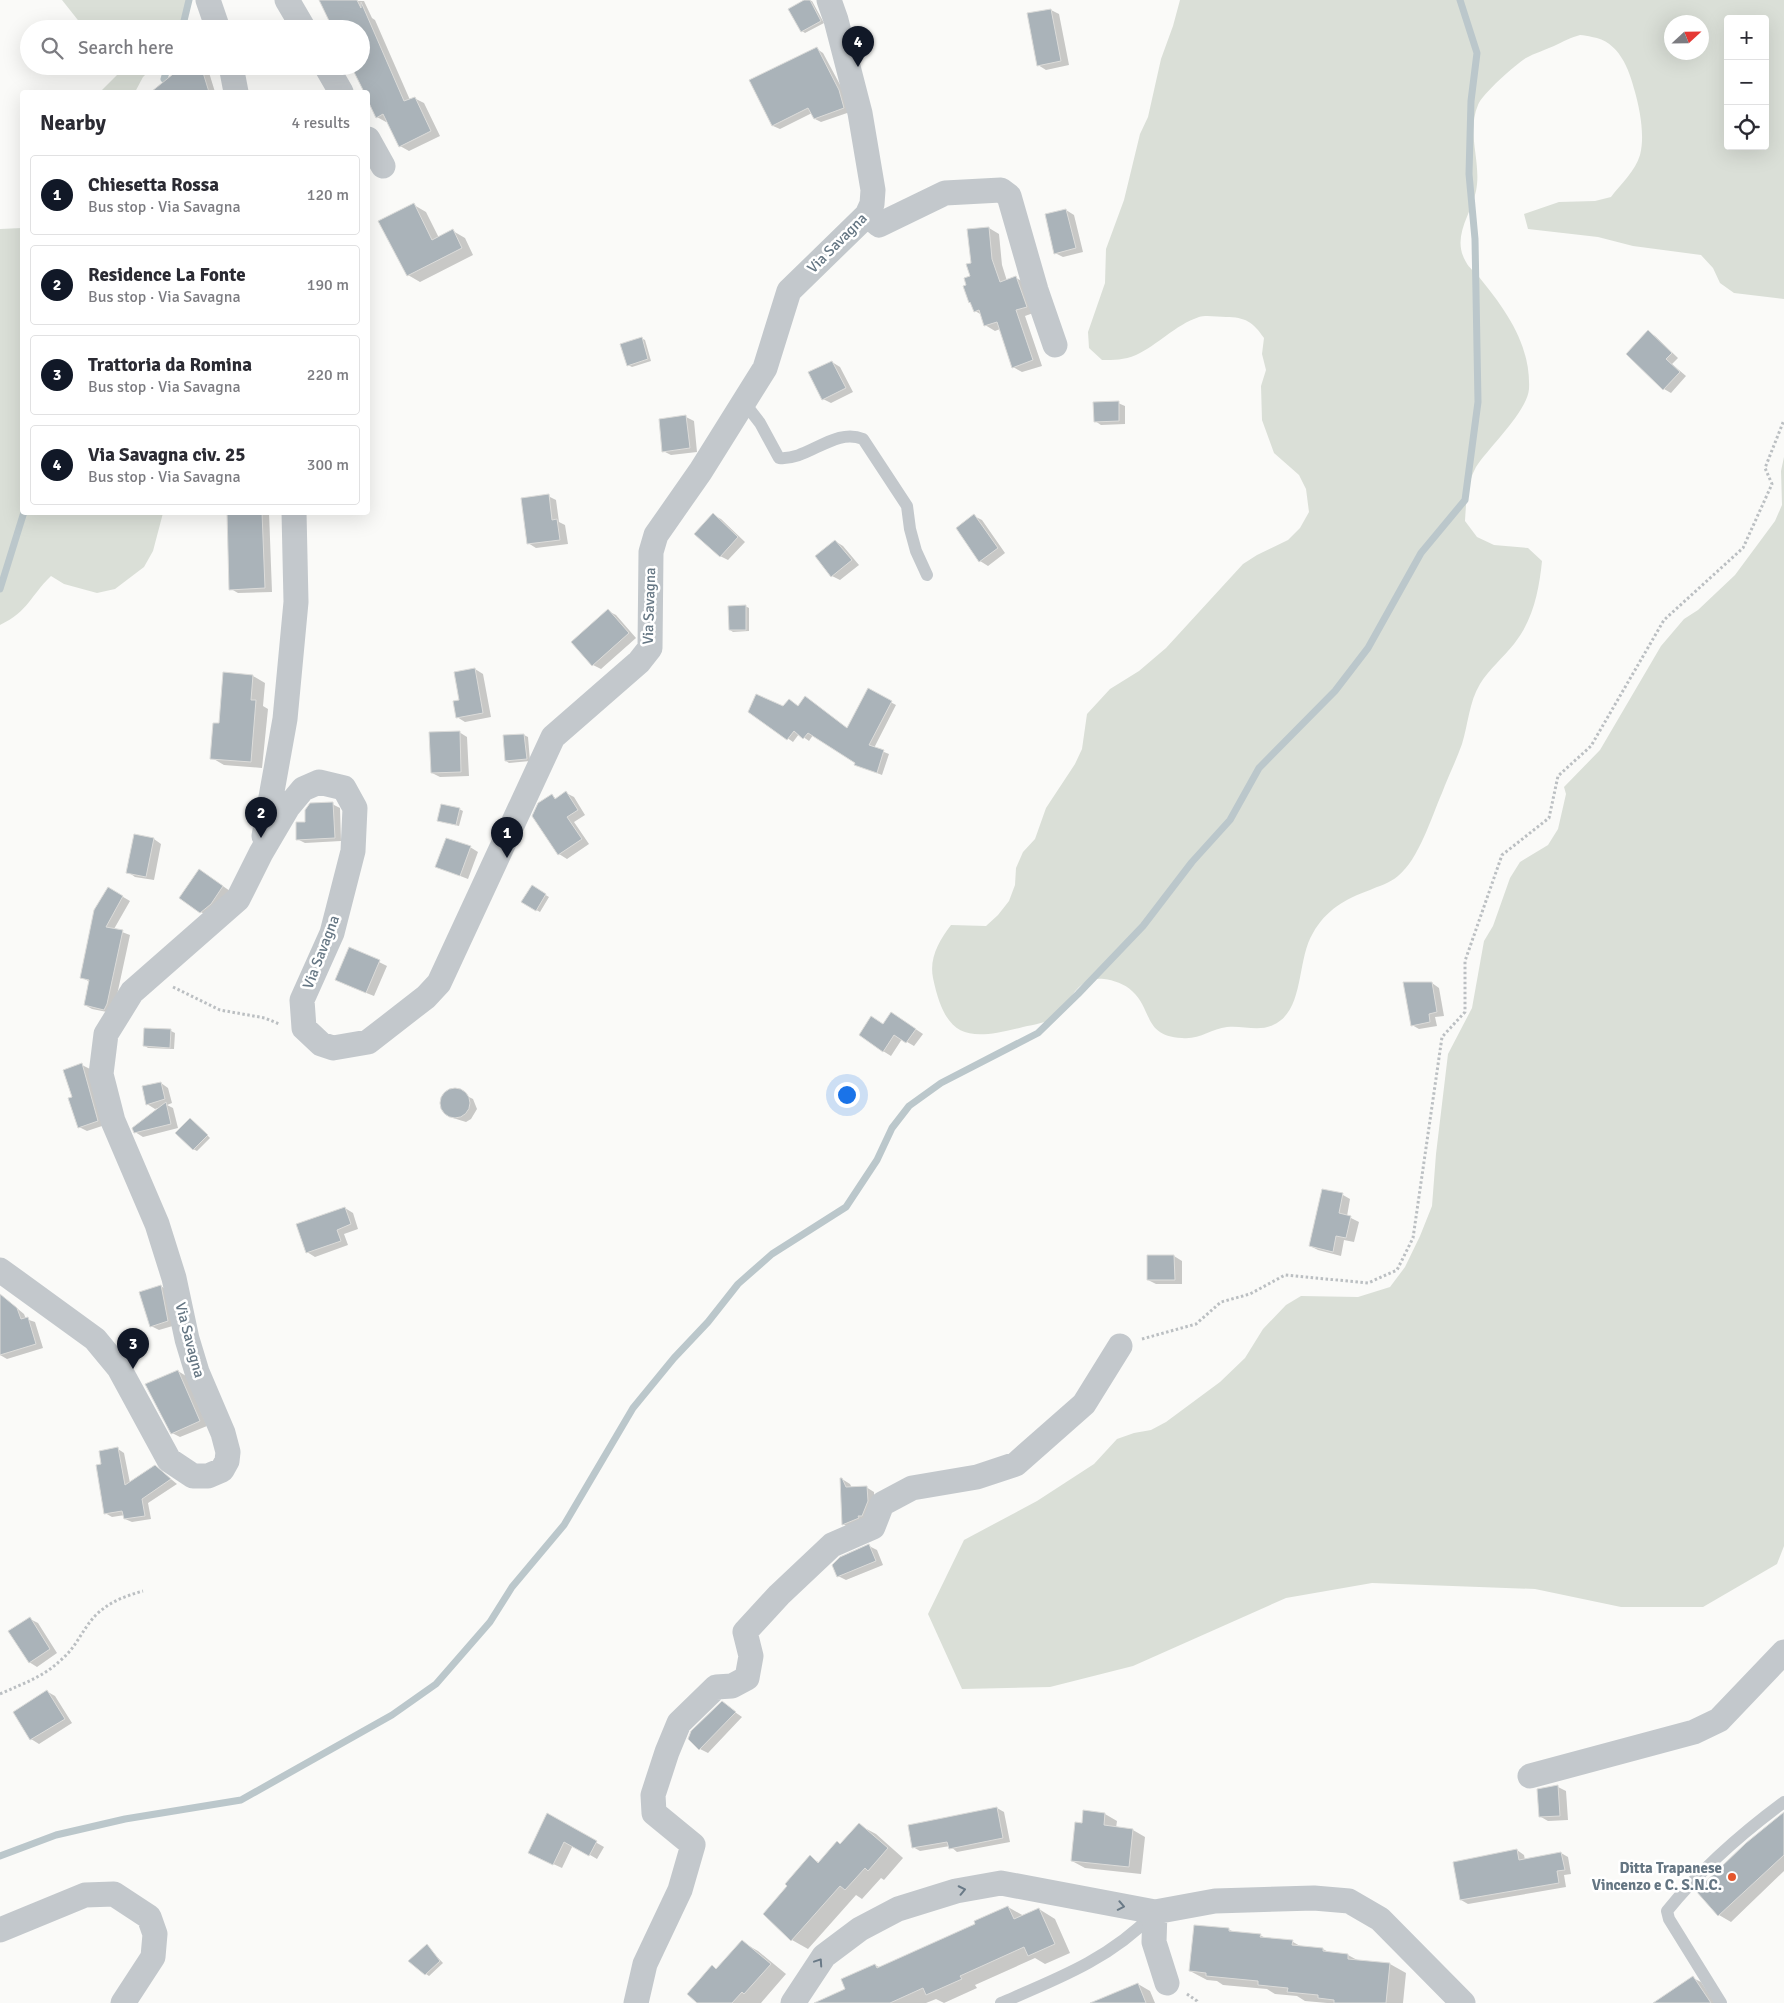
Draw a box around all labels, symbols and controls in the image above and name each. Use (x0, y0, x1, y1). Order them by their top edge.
north arrow (1664, 15, 1709, 60)
map controls (1724, 15, 1769, 150)
button: + (1724, 15, 1769, 60)
search box (20, 20, 370, 75)
pin: 4 (842, 26, 874, 67)
icon: search (38, 34, 66, 62)
text: Search here (78, 36, 174, 60)
button: − (1724, 60, 1769, 105)
button: locate (1724, 105, 1769, 150)
text: Nearby (40, 110, 106, 136)
text: 4 results (291, 113, 350, 133)
text: Chiesetta Rossa (88, 173, 219, 197)
text: 1 (53, 185, 61, 205)
text: 120 m (307, 185, 349, 205)
text: Bus stop · Via Savagna (88, 197, 241, 217)
street label: Via Savagna (803, 209, 871, 277)
text: Residence La Fonte (88, 263, 246, 287)
text: 2 (53, 275, 61, 295)
text: 190 m (307, 275, 349, 295)
text: Bus stop · Via Savagna (88, 287, 241, 307)
text: Trattoria da Romina (88, 353, 252, 377)
text: 3 (53, 365, 61, 385)
text: 220 m (307, 365, 349, 385)
text: Bus stop · Via Savagna (88, 377, 241, 397)
text: Via Savagna civ. 25 (88, 443, 246, 467)
text: 4 (53, 455, 61, 475)
text: 300 m (307, 455, 349, 475)
text: Bus stop · Via Savagna (88, 467, 241, 487)
street label: Via Savagna (639, 567, 659, 645)
pin: 2 (245, 797, 277, 838)
pin: 1 (491, 817, 523, 858)
street label: Via Savagna (299, 913, 343, 991)
your location (834, 1082, 860, 1108)
street label: Via Savagna (171, 1300, 209, 1380)
pin: 3 (117, 1328, 149, 1369)
place label: Ditta Trapanese Vincenzo e C. S.N.C. (1592, 1859, 1722, 1894)
marker: Ditta Trapanese Vincenzo e C. S.N.C. (1726, 1871, 1738, 1883)
one-way arrow (957, 1886, 966, 1896)
one-way arrow (1117, 1900, 1126, 1910)
one-way arrow (813, 1959, 823, 1968)

